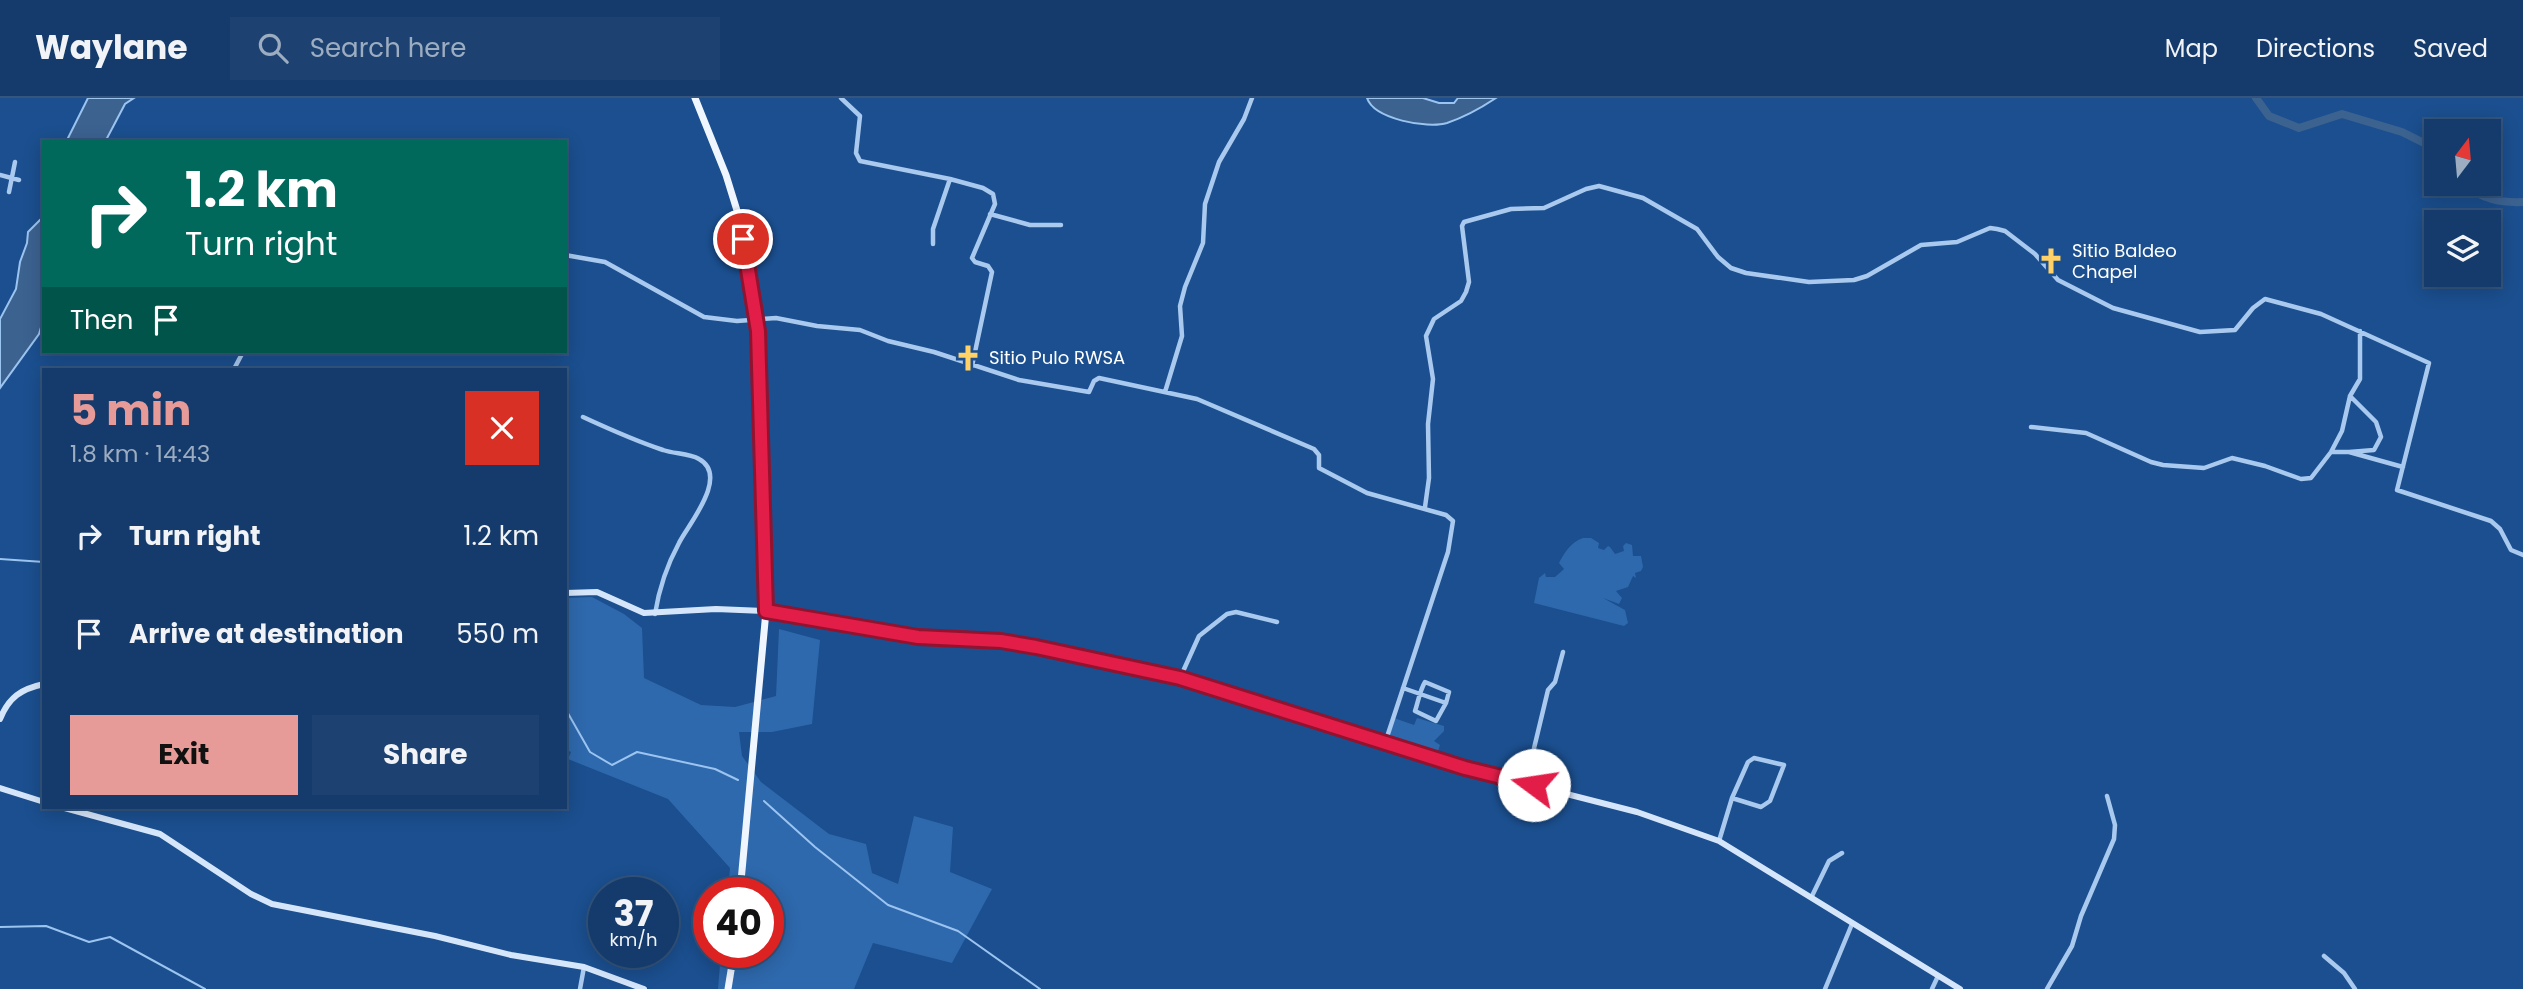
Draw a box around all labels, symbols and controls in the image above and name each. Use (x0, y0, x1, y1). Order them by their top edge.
search box (230, 17, 720, 80)
text: Waylane (35, 24, 188, 71)
icon: search (254, 29, 292, 67)
text: Search here (310, 30, 466, 66)
text: Map (2165, 32, 2218, 65)
text: Directions (2256, 32, 2375, 65)
text: Saved (2413, 32, 2488, 65)
north arrow (2424, 119, 2501, 196)
map controls (2424, 119, 2501, 287)
text: 1.2 km (185, 156, 338, 224)
icon: right (70, 168, 161, 259)
pin (713, 209, 773, 269)
button: layers (2424, 210, 2501, 287)
icon: arrive (724, 220, 762, 258)
text: Turn right (185, 221, 337, 266)
place label: Sitio Baldeo Chapel (2072, 238, 2177, 284)
church icon: Sitio Baldeo Chapel (2036, 246, 2066, 276)
icon: arrive (147, 301, 185, 339)
text: Then (70, 302, 133, 338)
church icon: Sitio Pulo RWSA (953, 343, 983, 373)
place label: Sitio Pulo RWSA (989, 345, 1125, 370)
text: 5 min (70, 381, 191, 440)
button: close (465, 391, 539, 465)
text: 1.8 km · 14:43 (70, 438, 210, 470)
icon: right (70, 517, 108, 555)
text: Turn right (129, 518, 261, 554)
text: 1.2 km (463, 518, 539, 554)
icon: arrive (70, 615, 108, 653)
text: Arrive at destination (129, 616, 404, 652)
text: 550 m (456, 616, 539, 652)
button: Exit (70, 715, 298, 795)
button: Share (312, 715, 539, 795)
position arrow (1497, 748, 1571, 822)
speed limit sign: 40 (693, 877, 784, 968)
text: 37 (614, 889, 653, 938)
text: km/h (610, 927, 657, 952)

